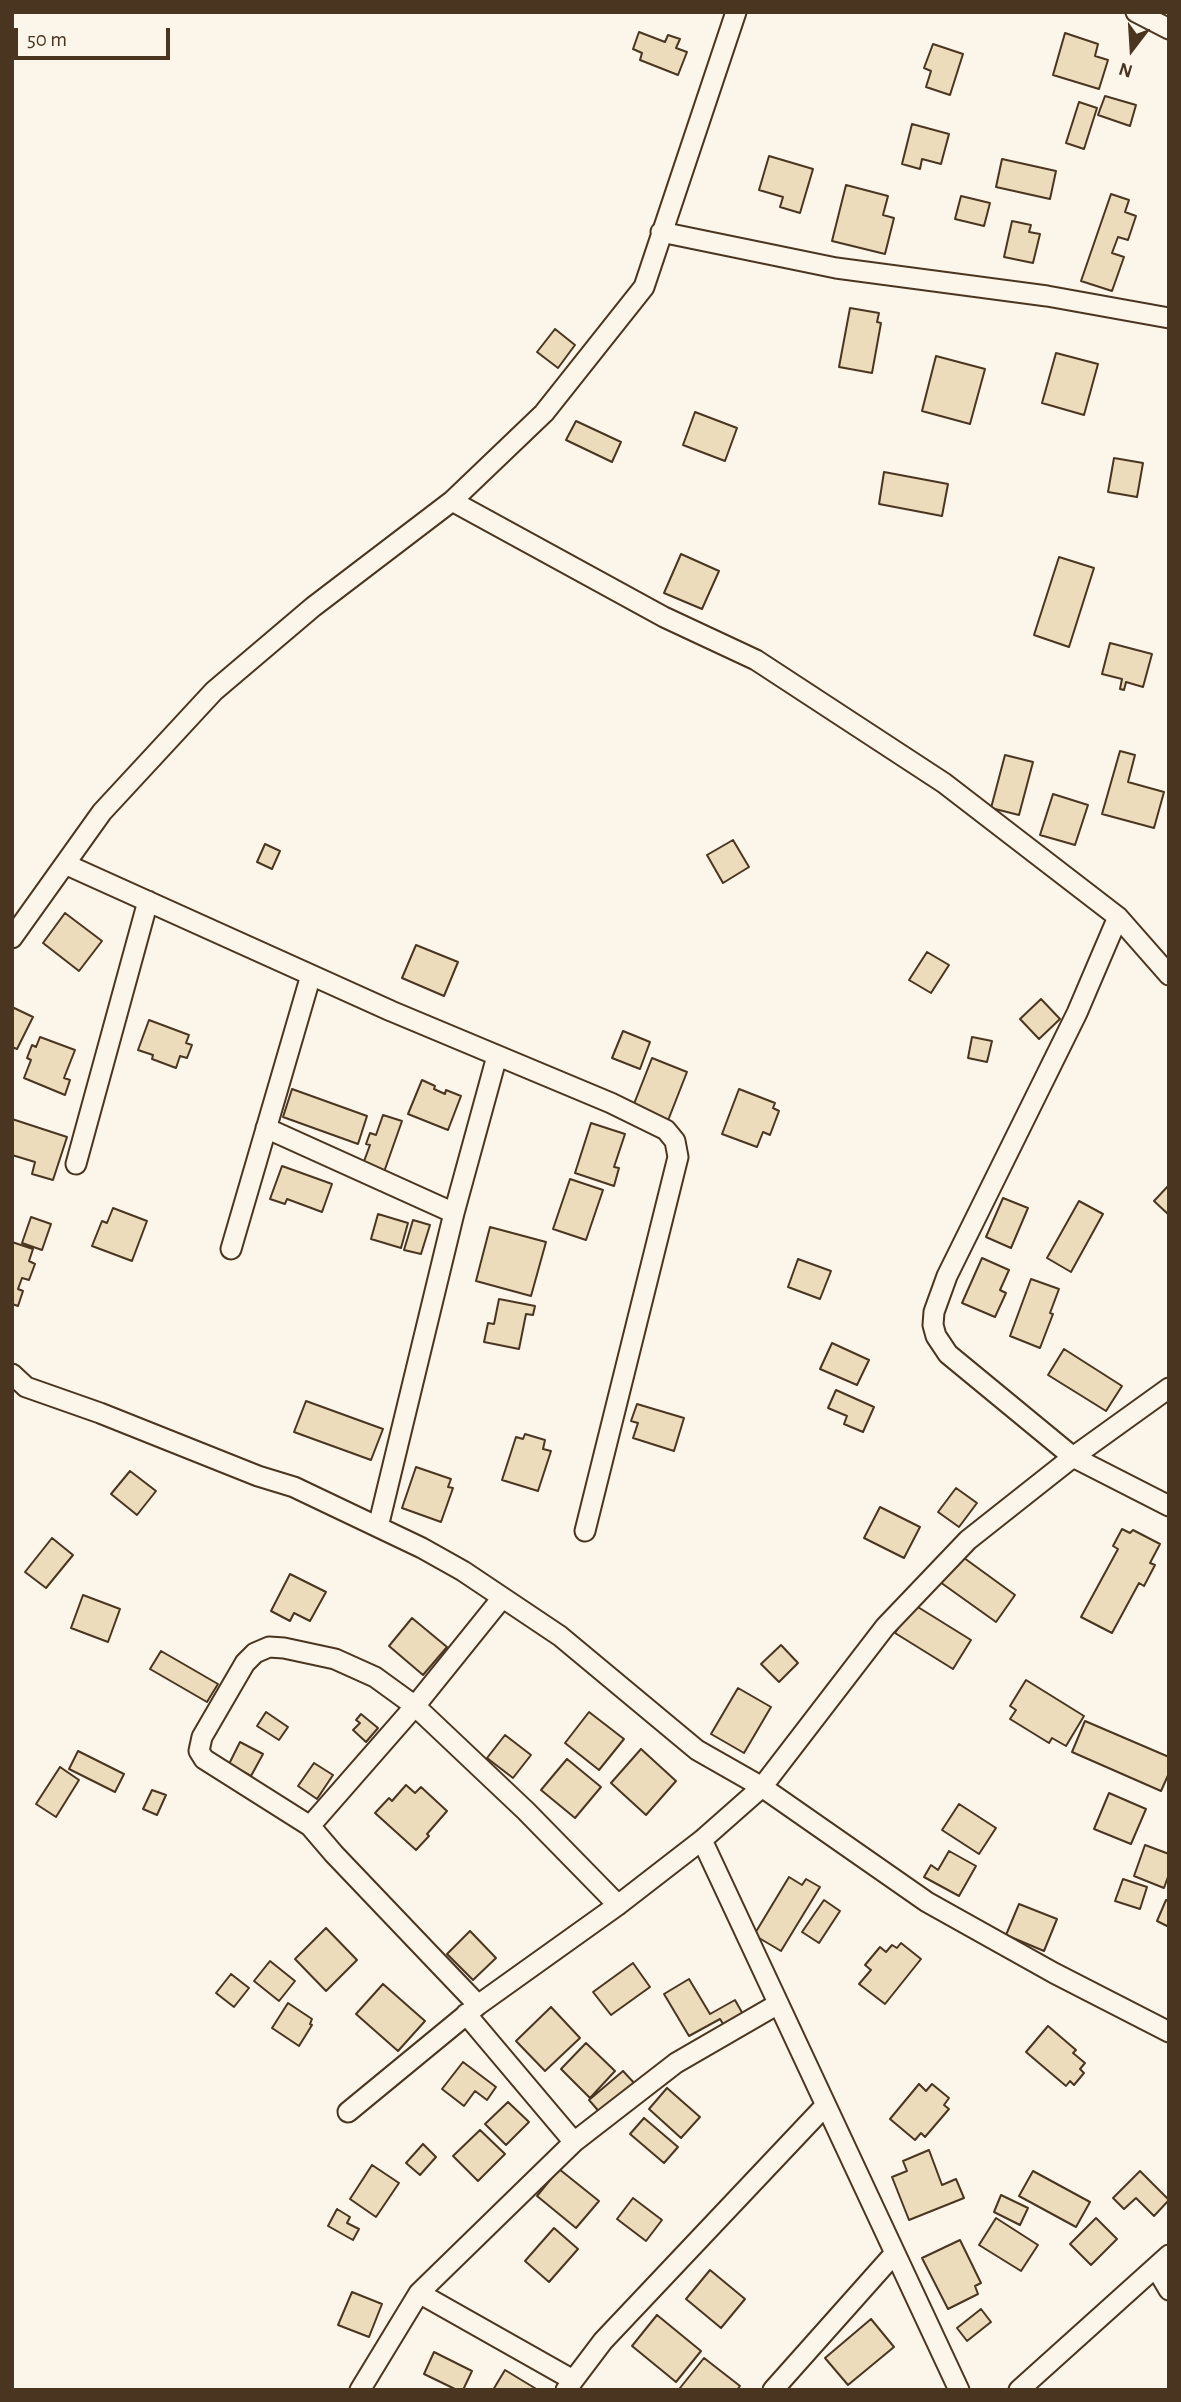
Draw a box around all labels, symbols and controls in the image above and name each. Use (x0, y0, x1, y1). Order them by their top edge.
scale bar (18, 14, 173, 58)
north arrow (1097, 14, 1167, 84)
text: 50 m (27, 29, 67, 50)
text: N (1117, 59, 1135, 81)

